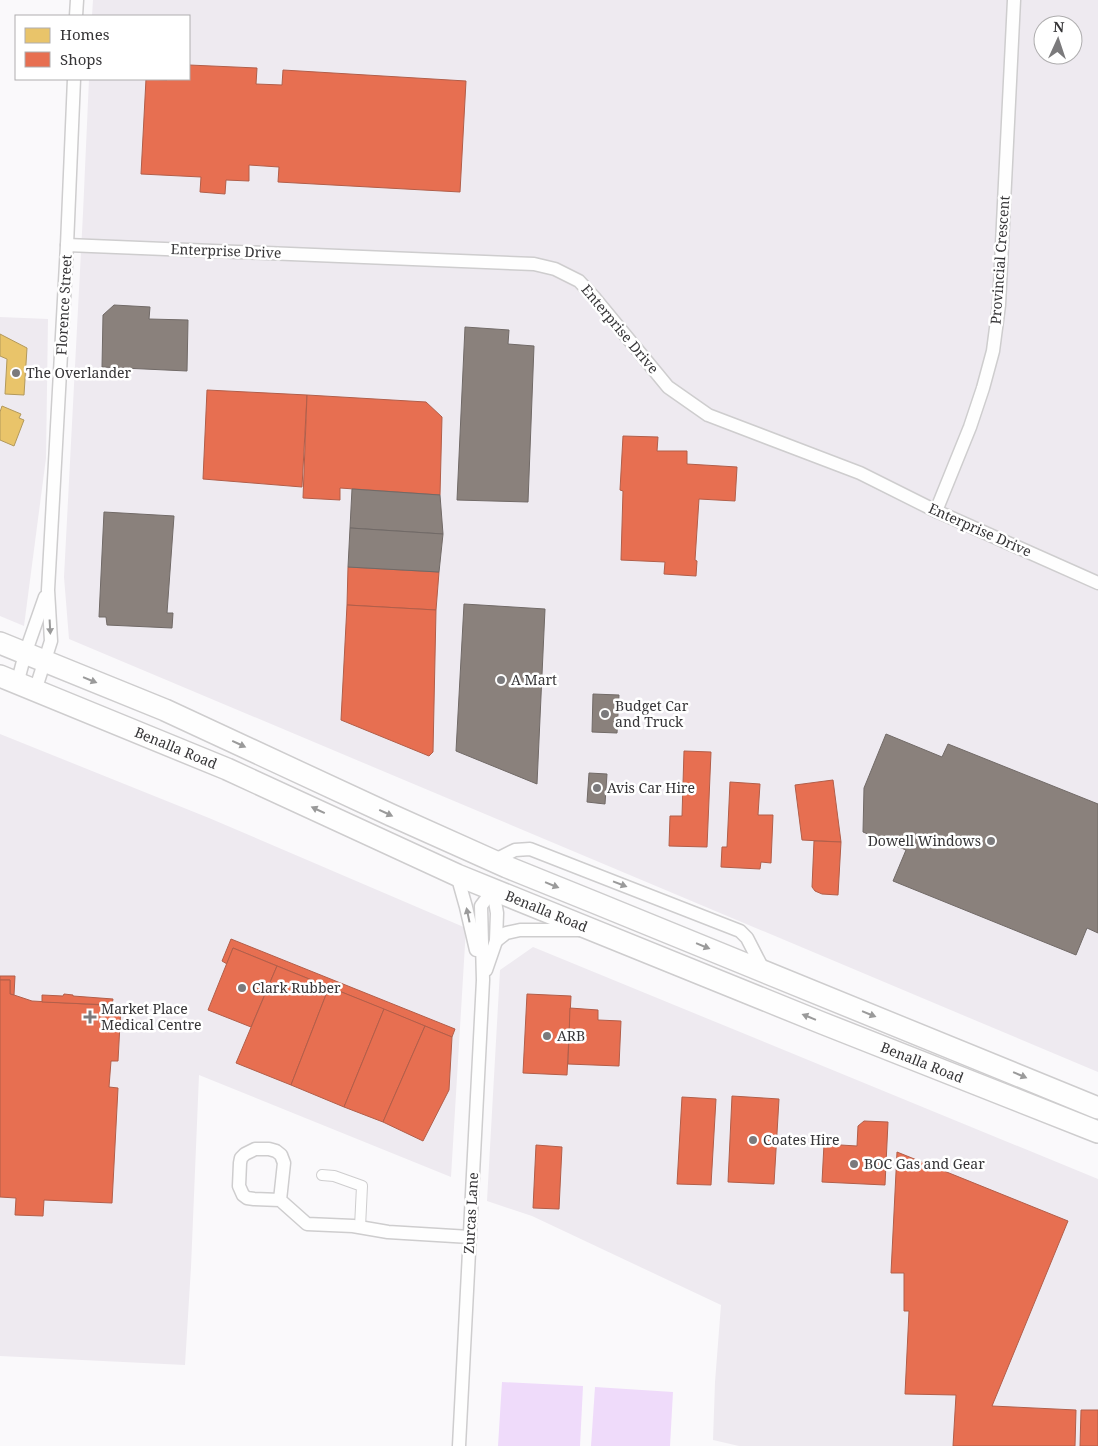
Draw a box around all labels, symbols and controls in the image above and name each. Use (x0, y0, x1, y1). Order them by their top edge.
legend (15, 15, 190, 80)
north arrow (1033, 15, 1083, 65)
text: N (1053, 17, 1065, 36)
text: Homes (60, 24, 110, 44)
text: Shops (60, 49, 103, 69)
street label: Provincial Crescent (986, 195, 1013, 325)
street label: Enterprise Drive (170, 239, 282, 262)
street label: Florence Street (51, 254, 76, 356)
street label: Enterprise Drive (578, 280, 663, 377)
place label: The Overlander (26, 363, 132, 382)
marker: The Overlander (10, 367, 22, 379)
street label: Enterprise Drive (926, 498, 1035, 561)
one-way arrow (46, 619, 54, 635)
place label: A Mart (511, 670, 557, 689)
marker: A Mart (495, 674, 507, 686)
one-way arrow (83, 676, 97, 684)
place label: Budget Car and Truck (615, 696, 689, 731)
marker: Budget Car and Truck (599, 708, 611, 720)
street label: Benalla Road (132, 722, 220, 773)
one-way arrow (232, 740, 246, 748)
place label: Avis Car Hire (607, 778, 695, 797)
marker: Avis Car Hire (591, 782, 603, 794)
one-way arrow (311, 806, 325, 814)
one-way arrow (379, 809, 393, 817)
place label: Dowell Windows (868, 831, 981, 850)
marker: Dowell Windows (985, 835, 997, 847)
one-way arrow (613, 880, 628, 888)
one-way arrow (545, 881, 560, 889)
street label: Benalla Road (502, 886, 591, 936)
one-way arrow (464, 907, 472, 923)
one-way arrow (696, 942, 711, 950)
place label: Clark Rubber (252, 978, 341, 997)
marker: Clark Rubber (236, 982, 248, 994)
place label: Market Place Medical Centre (101, 999, 202, 1034)
marker: Market Place Medical Centre (83, 1010, 97, 1024)
one-way arrow (862, 1011, 877, 1018)
one-way arrow (802, 1013, 816, 1021)
place label: ARB (557, 1026, 585, 1045)
marker: ARB (541, 1030, 553, 1042)
street label: Benalla Road (878, 1037, 967, 1087)
one-way arrow (1013, 1072, 1027, 1080)
place label: Coates Hire (763, 1130, 840, 1149)
marker: Coates Hire (747, 1134, 759, 1146)
place label: BOC Gas and Gear (864, 1154, 985, 1173)
marker: BOC Gas and Gear (848, 1158, 860, 1170)
street label: Zurcas Lane (459, 1172, 482, 1254)

